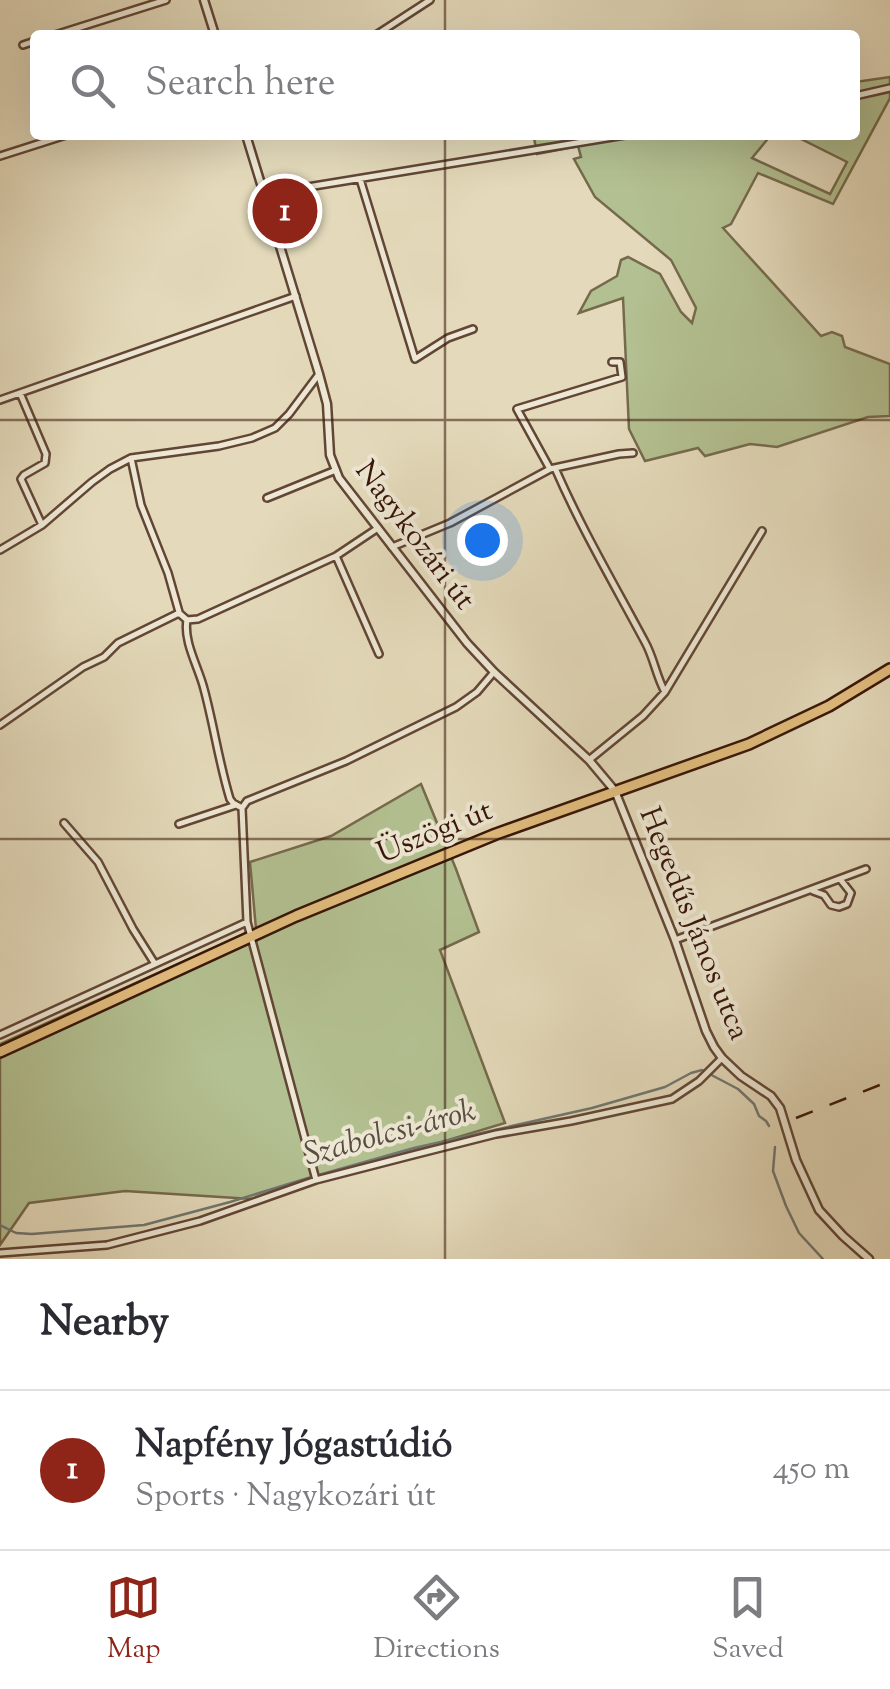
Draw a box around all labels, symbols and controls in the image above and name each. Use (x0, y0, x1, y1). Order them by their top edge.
search box (30, 30, 860, 140)
icon: search (65, 58, 120, 113)
text: Search here (145, 58, 336, 112)
pin: 1 (252, 174, 318, 248)
street label: Nagykozári út (343, 452, 485, 620)
your location (457, 515, 508, 566)
street label: Üszögi út (371, 790, 499, 876)
street label: Hegedűs János utca (627, 801, 759, 1047)
water label: Szabolcsi-árok (299, 1089, 481, 1179)
text: Nearby (40, 1294, 169, 1354)
text: Napfény Jógastúdió (135, 1420, 452, 1474)
text: 1 (67, 1447, 78, 1493)
text: 450 m (773, 1447, 850, 1493)
text: Sports · Nagykozári út (135, 1474, 436, 1520)
tab: Map (106, 1570, 161, 1670)
tab: Directions (373, 1570, 500, 1670)
tab: Saved (712, 1570, 784, 1670)

